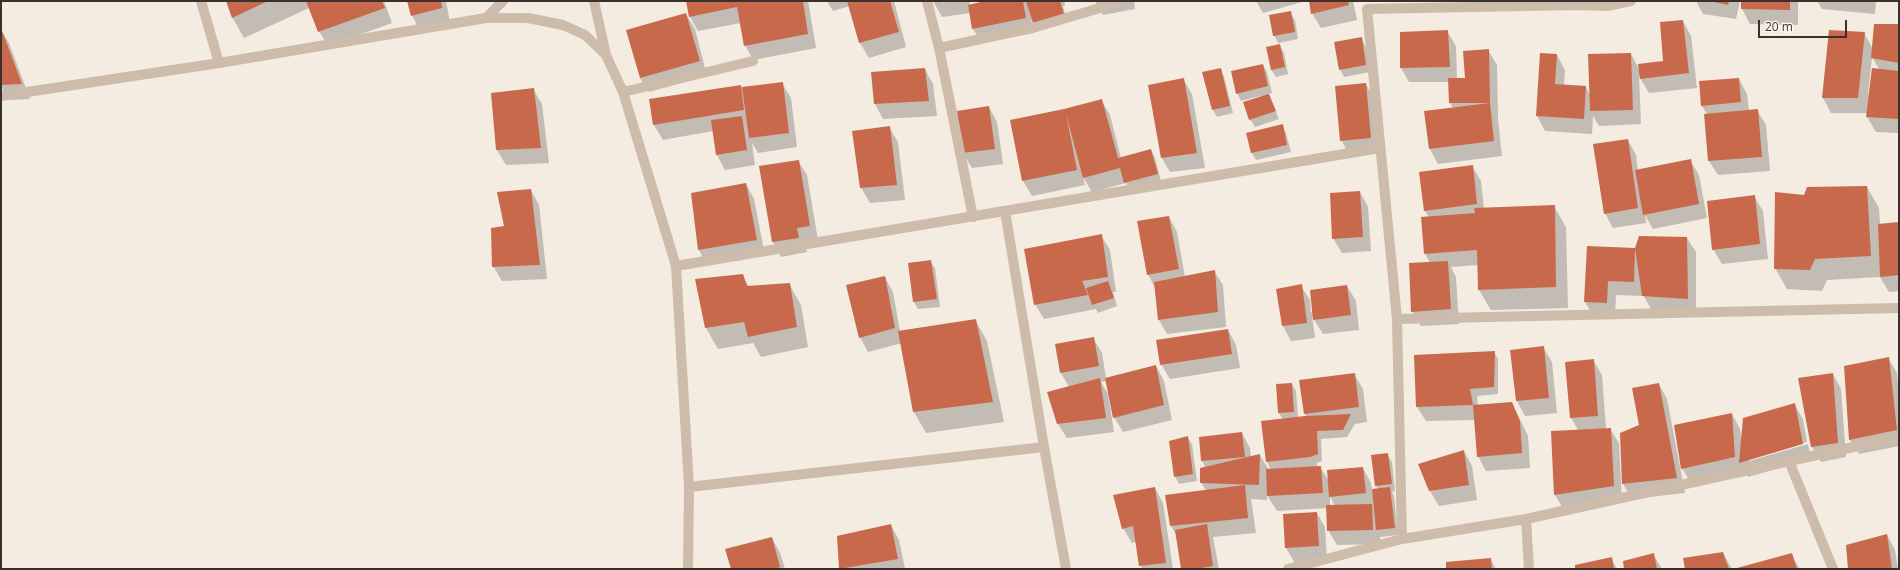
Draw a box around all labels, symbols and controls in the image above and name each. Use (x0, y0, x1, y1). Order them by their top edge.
scale bar (1760, 12, 1849, 38)
text: 20 m (1765, 18, 1793, 35)

